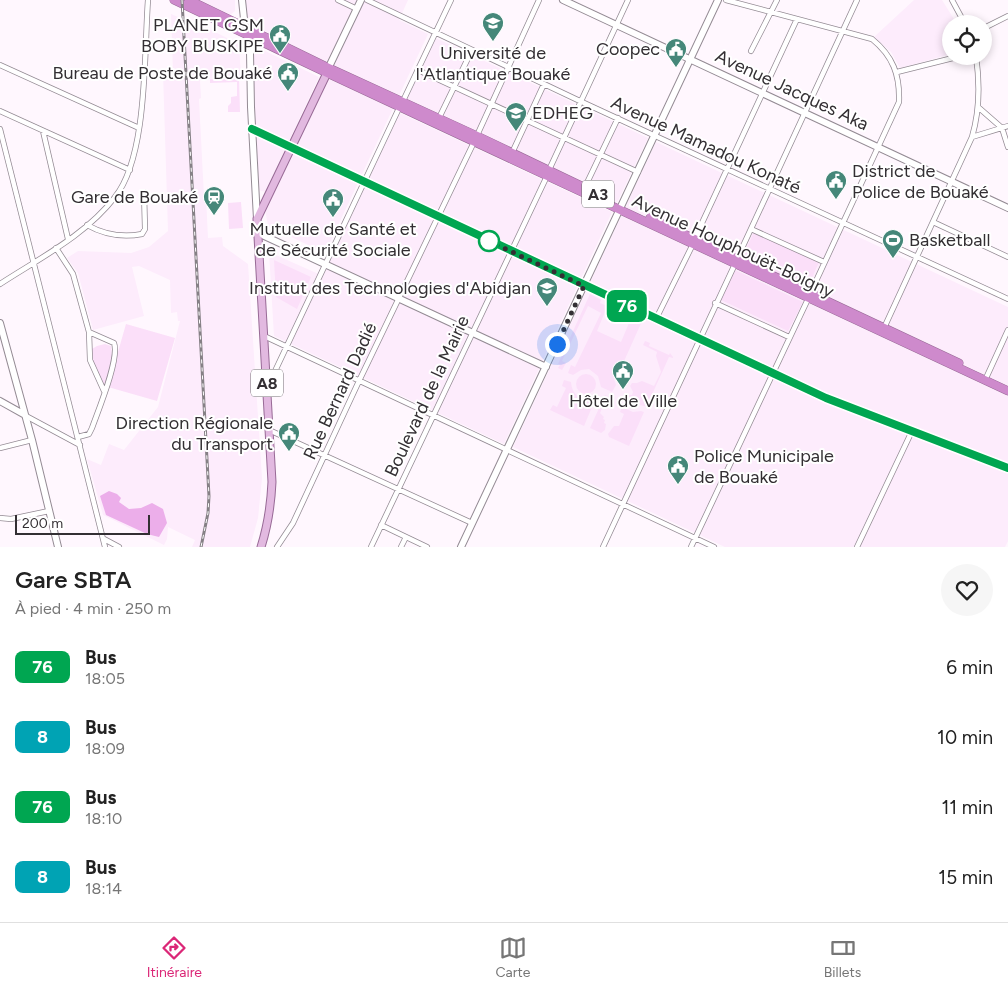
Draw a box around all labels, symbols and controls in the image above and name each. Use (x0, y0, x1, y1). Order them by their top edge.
school or university icon: Université de l'Atlantique Bouaké (481, 11, 505, 42)
place label: PLANET GSM BOBY BUSKIPE (141, 14, 264, 57)
map controls (942, 15, 992, 65)
button: locate (942, 15, 992, 65)
public building icon: PLANET GSM BOBY BUSKIPE (268, 23, 292, 54)
public building icon: Coopec (664, 37, 688, 68)
place label: Coopec (596, 38, 660, 60)
place label: Université de l'Atlantique Bouaké (416, 42, 570, 85)
street label: Avenue Jacques Aka (712, 45, 872, 135)
public building icon: Bureau de Poste de Bouaké (276, 61, 300, 92)
place label: Bureau de Poste de Bouaké (53, 62, 272, 84)
street label: Avenue Mamadou Konaté (608, 91, 804, 199)
school or university icon: EDHEG (504, 101, 528, 132)
place label: EDHEG (532, 102, 593, 124)
place label: District de Police de Bouaké (852, 160, 989, 203)
public building icon: District de Police de Bouaké (824, 169, 848, 200)
road number: A3 (582, 180, 614, 208)
station icon: Gare de Bouaké (202, 185, 226, 216)
place label: Gare de Bouaké (71, 186, 198, 208)
public building icon: Mutuelle de Santé et de Sécurité Sociale (321, 187, 345, 218)
street label: Avenue Houphouët-Boigny (629, 189, 838, 303)
place label: Mutuelle de Santé et de Sécurité Sociale (250, 218, 417, 261)
sports icon: Basketball (881, 228, 905, 259)
place label: Basketball (909, 229, 990, 251)
unlabelled marker (478, 230, 500, 252)
school or university icon: Institut des Technologies d'Abidjan (535, 276, 559, 307)
place label: Institut des Technologies d'Abidjan (249, 277, 531, 299)
line badge: 76 (604, 290, 650, 322)
text: 76 (617, 295, 637, 317)
street label: Boulevard de la Mairie (380, 312, 474, 480)
street label: Rue Bernard Dadié (299, 319, 382, 463)
your location (545, 332, 570, 357)
public building icon: Hôtel de Ville (611, 359, 635, 390)
road number: A8 (251, 369, 283, 396)
place label: Hôtel de Ville (569, 390, 677, 412)
place label: Direction Régionale du Transport (116, 412, 273, 455)
public building icon: Direction Régionale du Transport (277, 421, 301, 452)
place label: Police Municipale de Bouaké (694, 445, 834, 488)
public building icon: Police Municipale de Bouaké (666, 454, 690, 485)
scale bar (15, 512, 150, 535)
text: 200 m (22, 515, 63, 532)
button: heart (941, 564, 993, 616)
text: Gare SBTA (15, 565, 132, 594)
text: À pied · 4 min · 250 m (15, 599, 171, 618)
text: Bus (85, 646, 116, 669)
text: 76 (32, 656, 53, 678)
text: 6 min (946, 656, 993, 679)
text: 18:05 (85, 669, 125, 688)
text: Bus (85, 716, 116, 739)
text: 8 (37, 726, 48, 748)
text: 10 min (937, 726, 993, 749)
text: 18:09 (85, 739, 125, 758)
text: Bus (85, 786, 116, 809)
text: 76 (32, 796, 53, 818)
text: 11 min (941, 796, 993, 819)
text: 18:10 (85, 809, 122, 828)
text: Bus (85, 856, 116, 879)
text: 8 (37, 866, 48, 888)
text: 15 min (938, 866, 993, 889)
text: 18:14 (85, 879, 122, 898)
tab: Itinéraire (147, 934, 202, 981)
tab: Carte (495, 934, 530, 981)
tab: Billets (824, 934, 861, 981)

